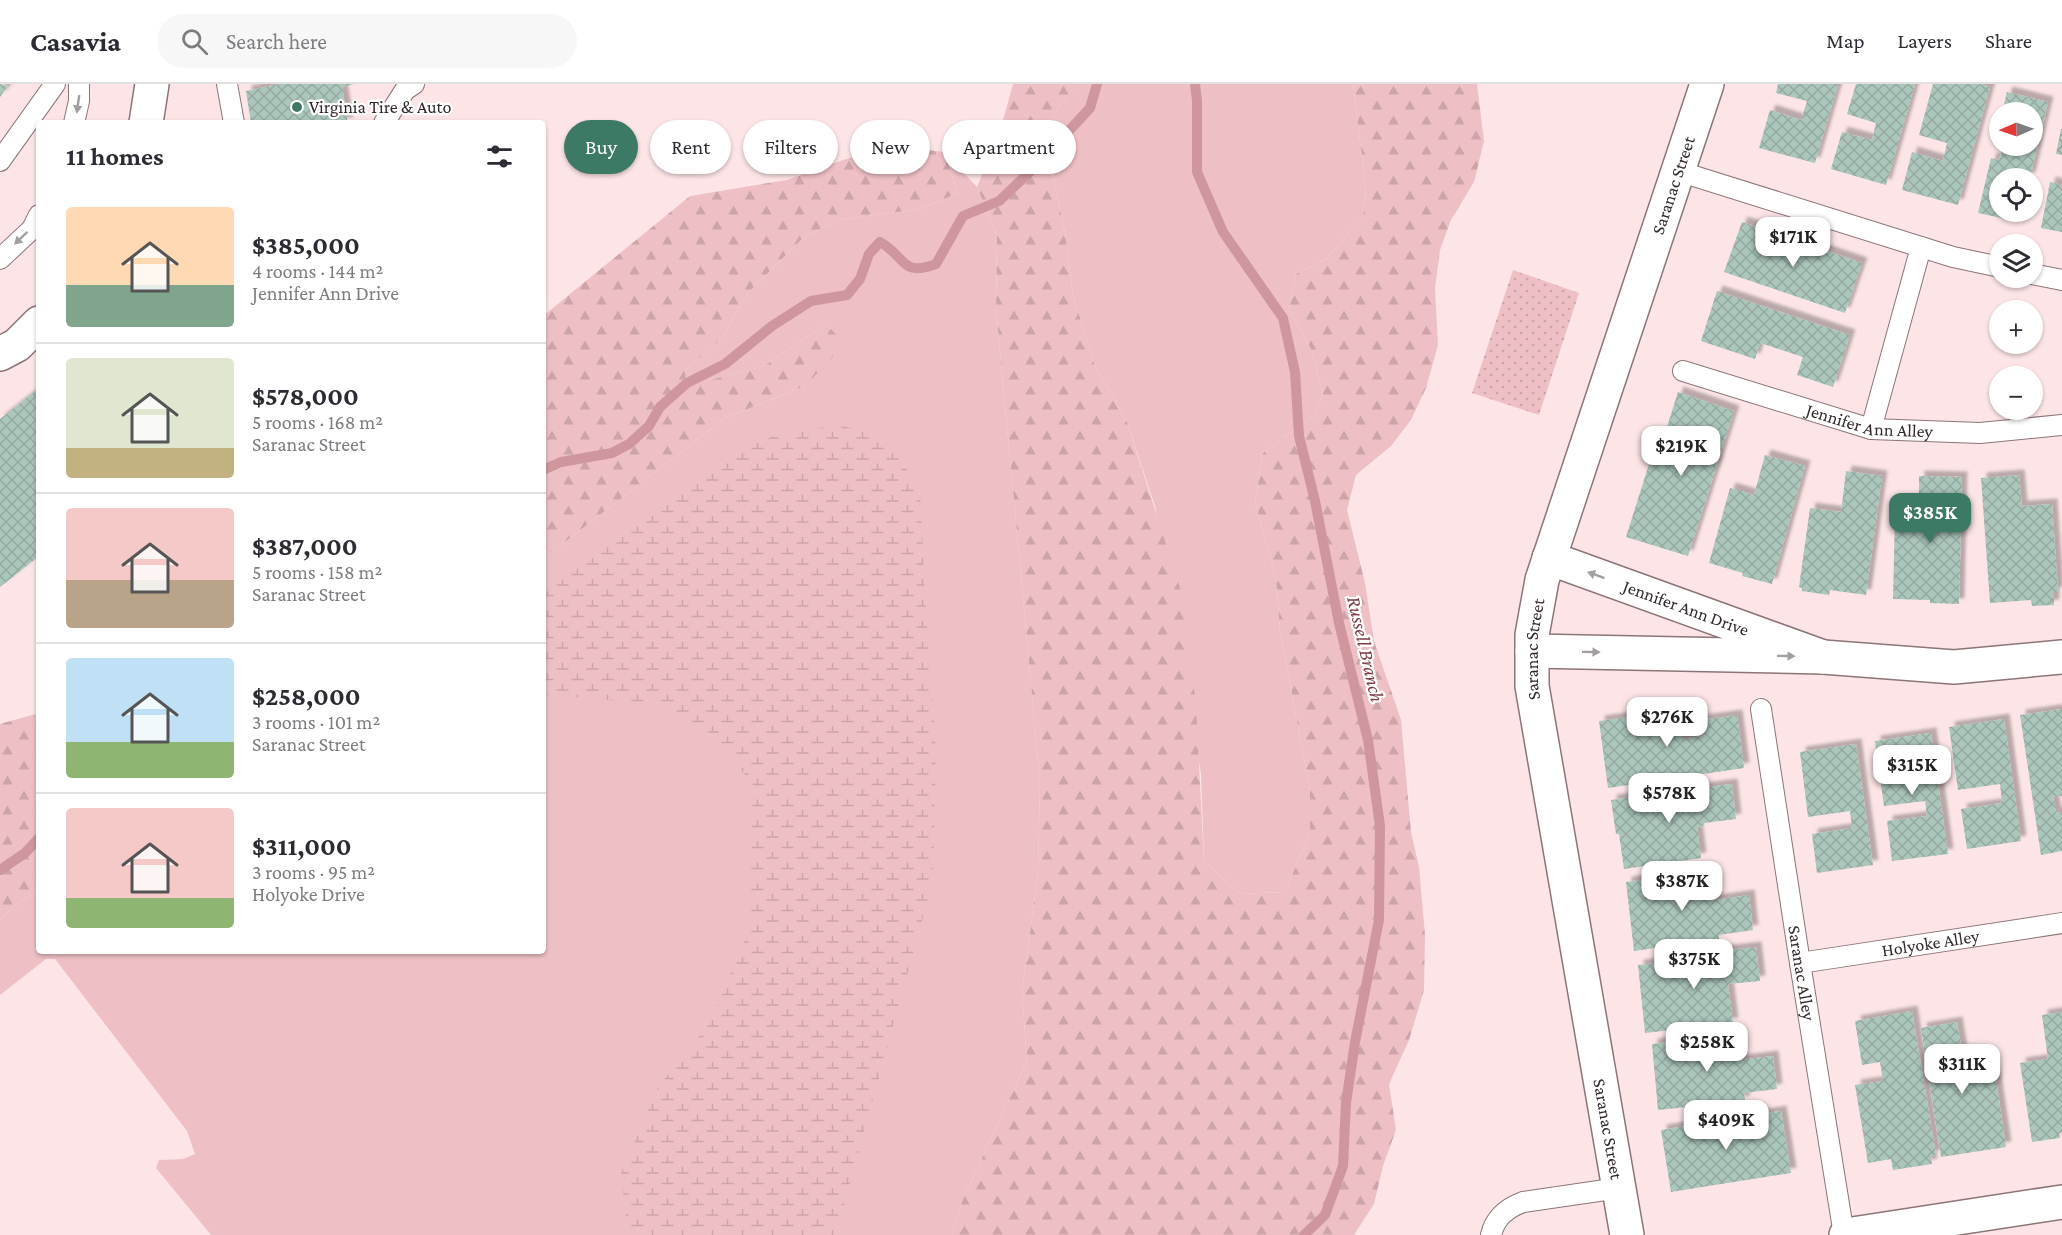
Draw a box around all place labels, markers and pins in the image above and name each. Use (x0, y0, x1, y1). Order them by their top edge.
place label: Virginia Tire & Auto (309, 97, 451, 117)
marker: Virginia Tire & Auto (290, 100, 304, 114)
pin: $171K (1751, 217, 1835, 268)
pin: $219K (1639, 426, 1723, 477)
pin: $385K (1888, 493, 1972, 544)
pin: $276K (1625, 697, 1709, 748)
pin: $315K (1870, 745, 1954, 796)
pin: $578K (1627, 773, 1711, 824)
pin: $387K (1640, 861, 1724, 912)
pin: $375K (1652, 939, 1736, 990)
pin: $258K (1665, 1022, 1749, 1073)
pin: $311K (1920, 1044, 2004, 1095)
pin: $409K (1684, 1100, 1768, 1151)

